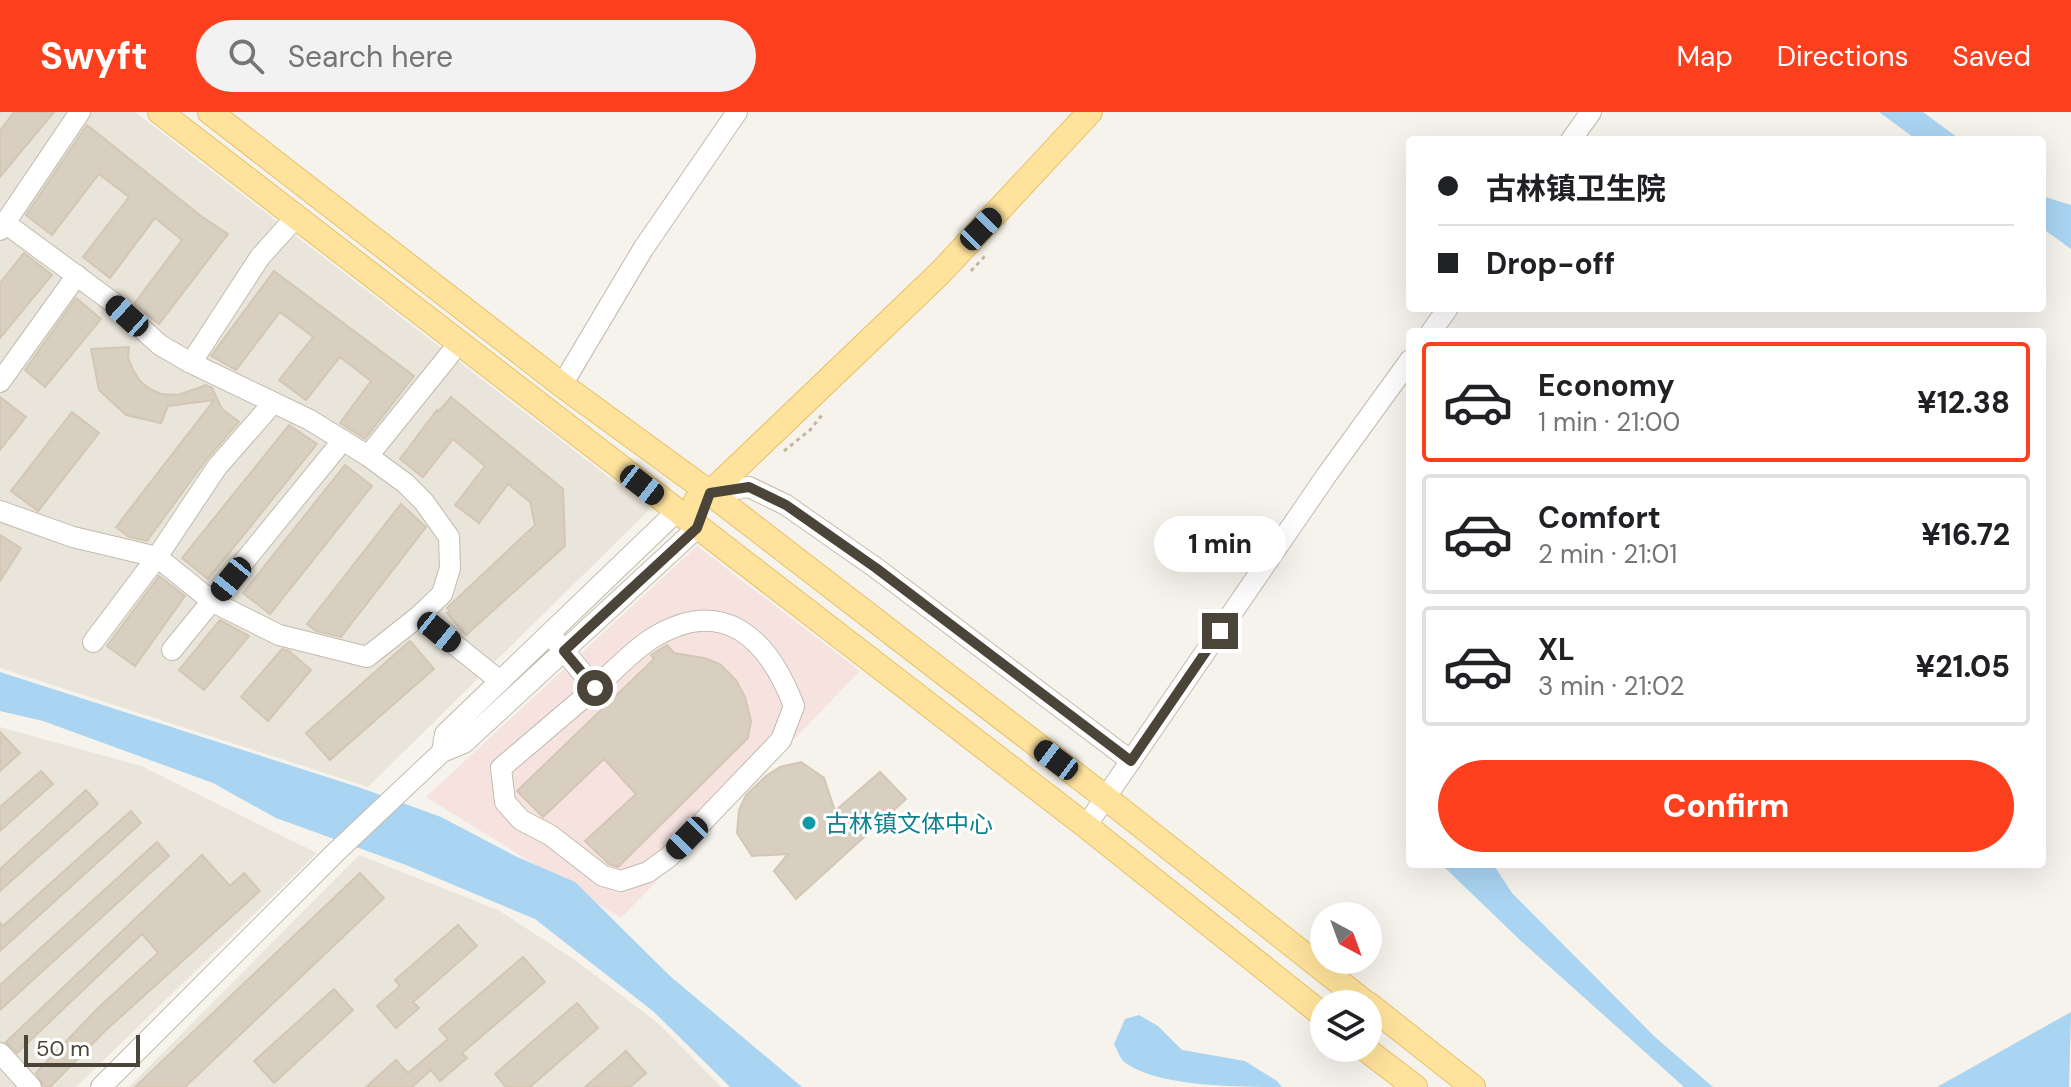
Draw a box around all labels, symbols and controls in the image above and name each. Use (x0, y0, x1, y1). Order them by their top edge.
search box (196, 20, 756, 92)
text: Swyft (40, 31, 148, 81)
icon: search (224, 34, 268, 78)
text: Search here (288, 37, 453, 76)
text: Map (1676, 38, 1733, 75)
text: Directions (1777, 38, 1909, 75)
text: Saved (1953, 38, 2031, 75)
text: 古林镇卫生院 (1486, 169, 1666, 208)
car (956, 203, 1006, 255)
text: Drop-off (1486, 244, 1615, 283)
car (101, 291, 153, 341)
icon: car (1442, 366, 1514, 438)
text: Economy (1538, 366, 1675, 405)
text: ¥12.38 (1917, 383, 2010, 422)
text: 1 min · 21:00 (1538, 405, 1680, 439)
car (616, 461, 668, 509)
icon: car (1442, 498, 1514, 570)
text: Comfort (1538, 498, 1661, 537)
callout: 1 min (1154, 515, 1286, 571)
text: ¥16.72 (1921, 515, 2010, 554)
text: 1 min (1188, 527, 1252, 561)
text: 2 min · 21:01 (1538, 537, 1677, 571)
car (207, 553, 255, 605)
car (413, 608, 465, 656)
route end (1202, 613, 1238, 649)
icon: car (1442, 630, 1514, 702)
text: XL (1538, 630, 1575, 669)
text: ¥21.05 (1916, 647, 2010, 686)
text: 3 min · 21:02 (1538, 669, 1684, 703)
route start (577, 670, 613, 706)
car (1030, 736, 1082, 784)
button: Confirm (1438, 760, 2014, 852)
place label: 古林镇文体中心 (825, 808, 993, 839)
car (662, 812, 712, 864)
marker: 古林镇文体中心 (800, 814, 818, 832)
north arrow (1310, 902, 1382, 974)
map controls (1310, 902, 1382, 1062)
button: layers (1310, 990, 1382, 1062)
scale bar (24, 1031, 140, 1067)
text: 50 m (36, 1034, 90, 1063)

